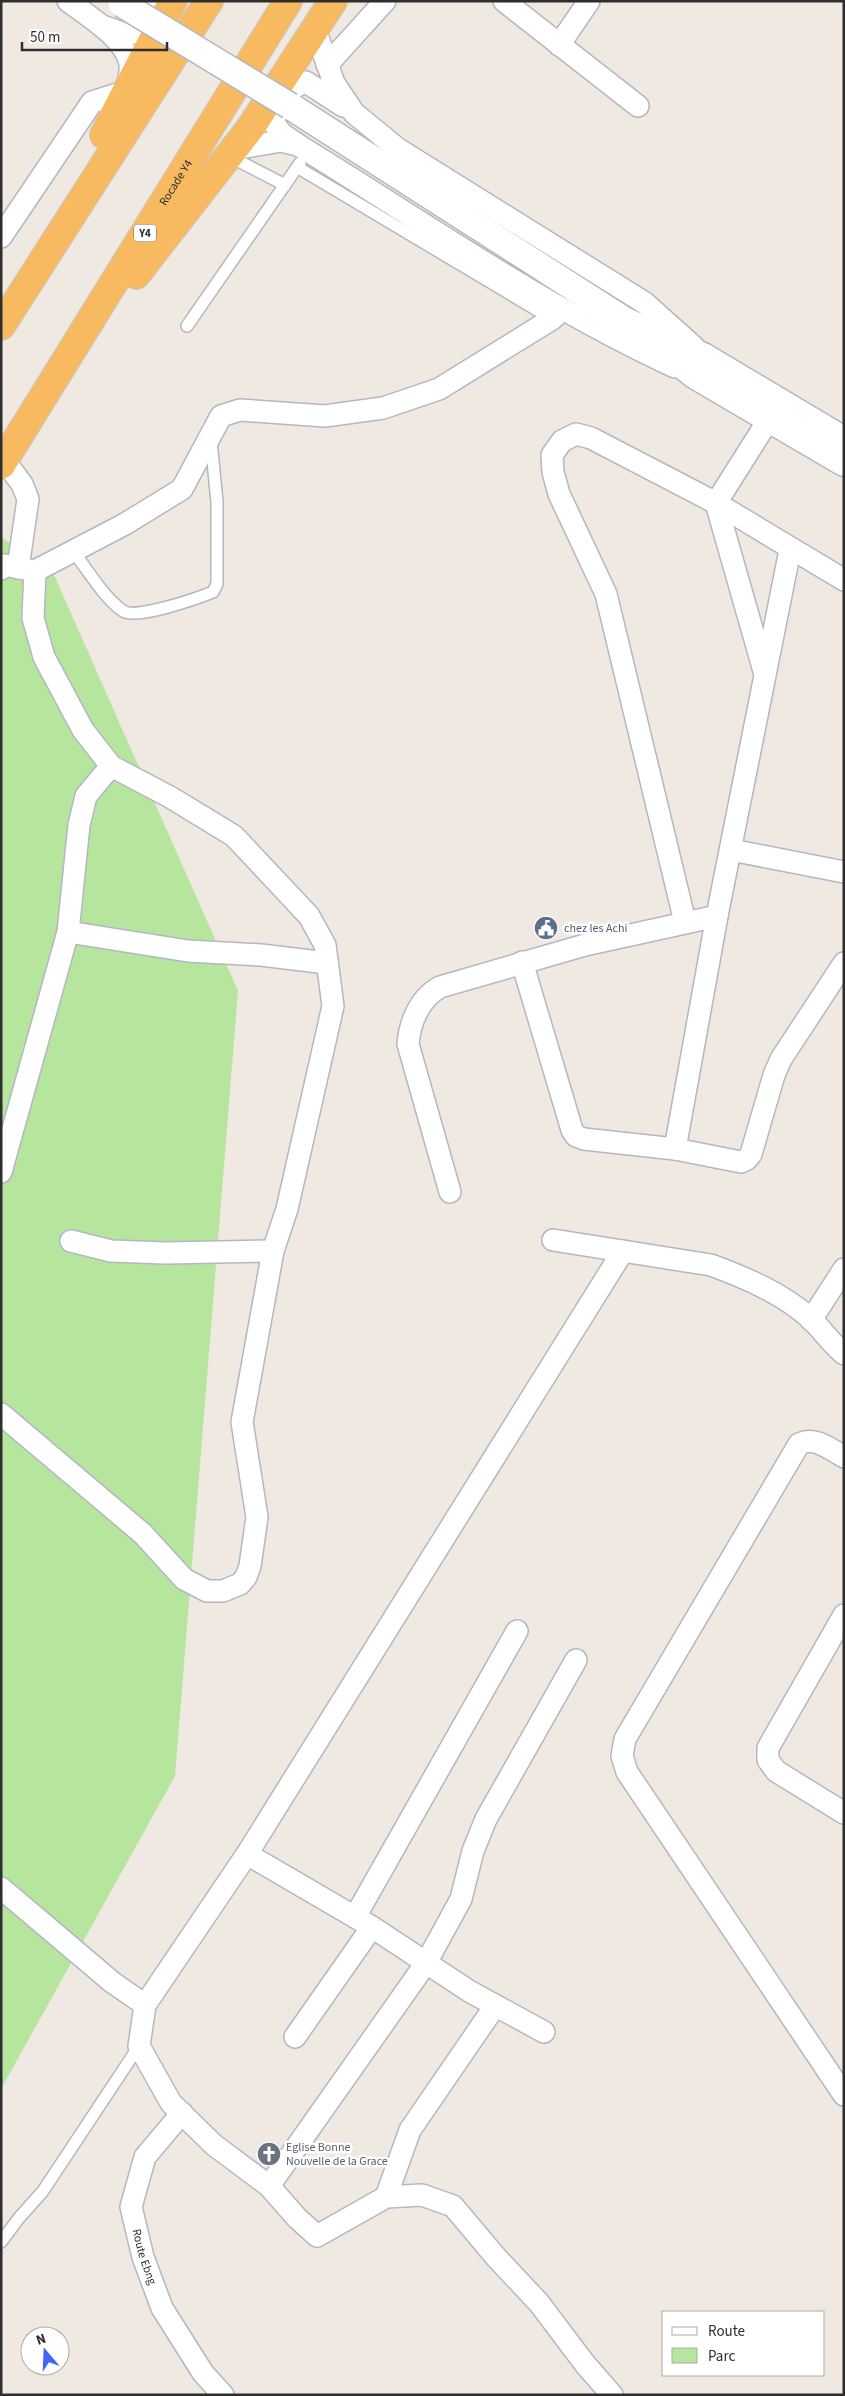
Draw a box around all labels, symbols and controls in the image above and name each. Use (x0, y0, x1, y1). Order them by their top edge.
scale bar (22, 20, 168, 52)
text: 50 m (30, 27, 60, 48)
street label: Rocade Y4 (155, 156, 196, 209)
road number: Y4 (134, 224, 156, 242)
public building icon: chez les Achi (533, 915, 559, 941)
place label: chez les Achi (564, 920, 627, 937)
place label: Eglise Bonne Nouvelle de la Grace (286, 2139, 388, 2170)
church icon: Eglise Bonne Nouvelle de la Grace (256, 2141, 282, 2167)
street label: Route Ebng (128, 2227, 161, 2287)
legend (662, 2311, 825, 2376)
text: Route (708, 2321, 745, 2342)
north arrow (20, 2326, 70, 2376)
text: N (33, 2329, 49, 2351)
text: Parc (708, 2346, 735, 2367)

